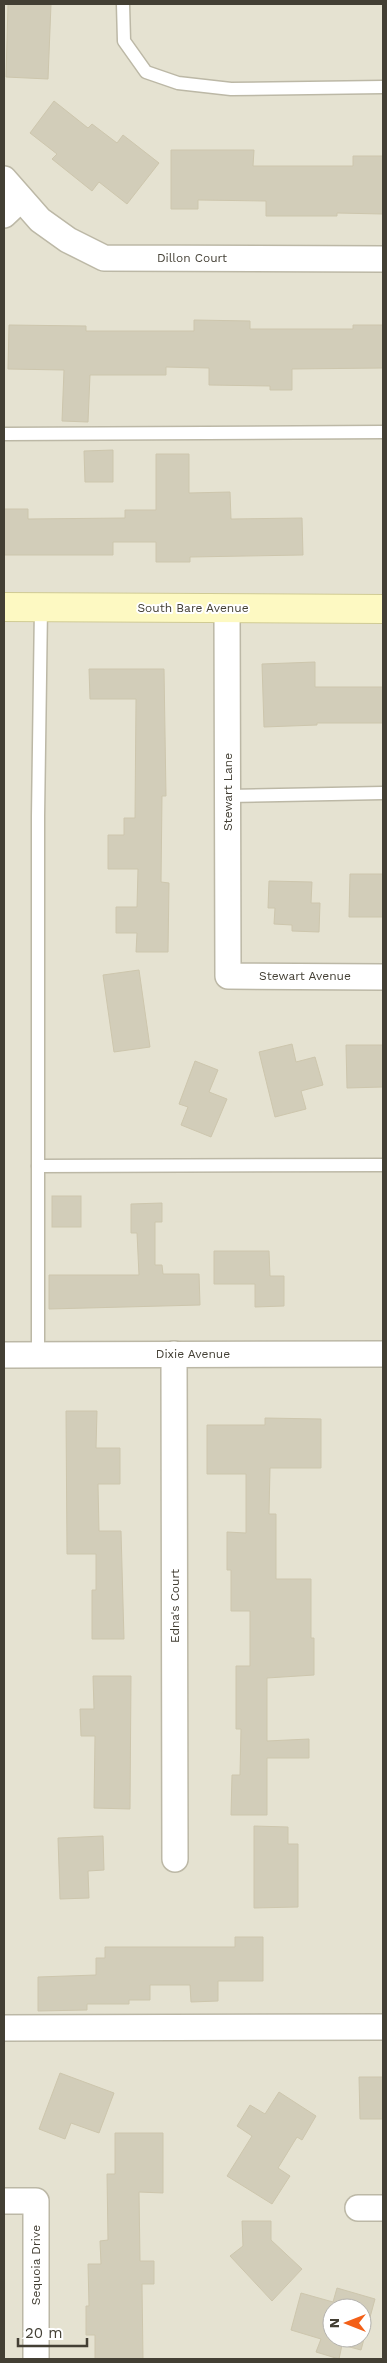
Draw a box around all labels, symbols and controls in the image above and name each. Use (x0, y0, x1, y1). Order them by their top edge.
street label: Dillon Court (157, 251, 227, 265)
street label: South Bare Avenue (137, 601, 249, 615)
street label: Stewart Lane (221, 753, 235, 831)
street label: Stewart Avenue (259, 969, 351, 983)
street label: Dixie Avenue (156, 1347, 230, 1361)
street label: Edna's Court (168, 1569, 182, 1643)
street label: Sequoia Drive (29, 2225, 43, 2305)
north arrow (322, 2298, 372, 2348)
scale bar (18, 2316, 86, 2348)
text: N (326, 2318, 342, 2328)
text: 20 m (25, 2324, 63, 2342)

